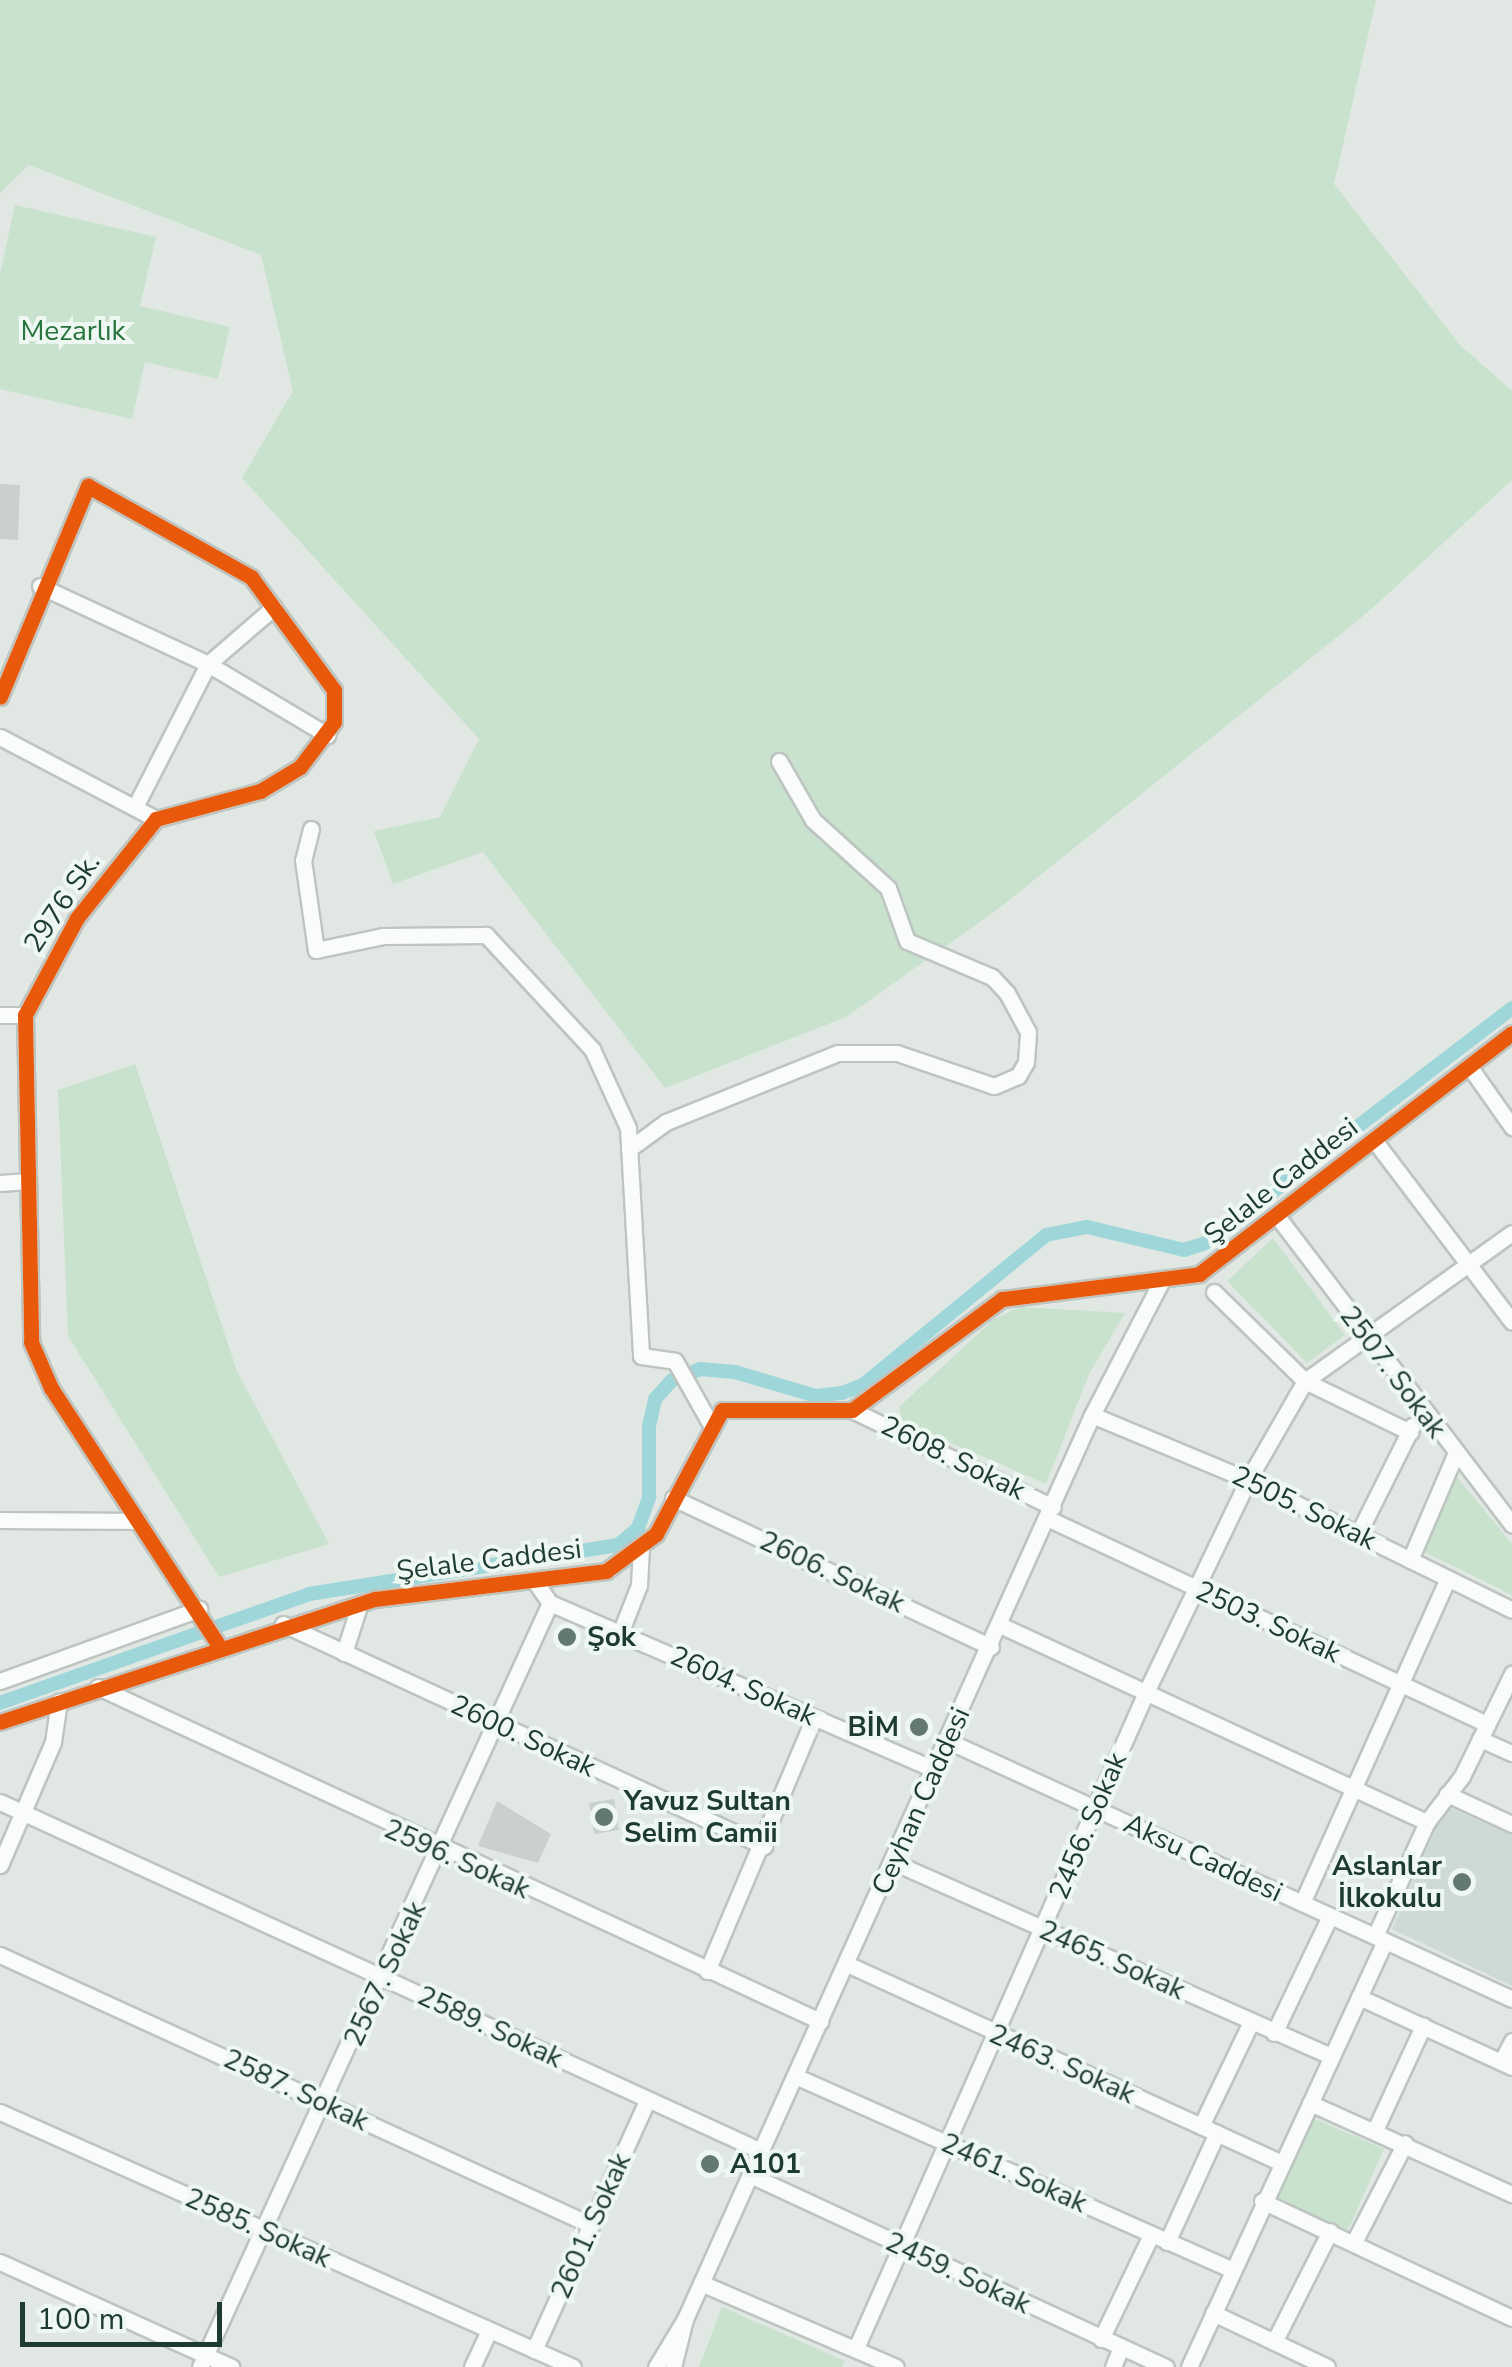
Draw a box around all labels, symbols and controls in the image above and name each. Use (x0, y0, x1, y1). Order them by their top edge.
park label: Mezarlık (20, 314, 126, 348)
street label: 2976 Sk. (17, 847, 107, 959)
street label: Şelale Caddesi (1197, 1110, 1365, 1252)
street label: 2507. Sokak (1333, 1299, 1453, 1445)
street label: 2608. Sokak (875, 1409, 1031, 1507)
street label: 2505. Sokak (1226, 1459, 1382, 1557)
street label: 2606. Sokak (754, 1524, 910, 1620)
street label: Şelale Caddesi (395, 1532, 583, 1588)
street label: 2503. Sokak (1190, 1574, 1346, 1670)
place label: Şok (587, 1620, 636, 1654)
marker: Şok (556, 1626, 578, 1648)
street label: 2604. Sokak (665, 1639, 821, 1733)
street label: 2600. Sokak (445, 1688, 601, 1784)
street label: Ceyhan Caddesi (865, 1702, 977, 1900)
place label: BİM (848, 1710, 899, 1744)
marker: BİM (908, 1716, 930, 1738)
street label: 2456. Sokak (1042, 1748, 1134, 1904)
place label: Yavuz Sultan Selim Camii (624, 1784, 791, 1850)
marker: Yavuz Sultan Selim Camii (593, 1806, 615, 1828)
street label: Aksu Caddesi (1118, 1807, 1288, 1909)
street label: 2596. Sokak (379, 1812, 535, 1906)
place label: Aslanlar İlkokulu (1332, 1849, 1442, 1915)
marker: Aslanlar İlkokulu (1451, 1871, 1473, 1893)
street label: 2567. Sokak (337, 1896, 433, 2052)
street label: 2465. Sokak (1034, 1913, 1190, 2007)
street label: 2589. Sokak (412, 1979, 568, 2075)
street label: 2463. Sokak (984, 2017, 1140, 2111)
street label: 2587. Sokak (218, 2042, 374, 2138)
street label: 2461. Sokak (936, 2126, 1092, 2220)
place label: A101 (730, 2147, 801, 2181)
street label: 2601. Sokak (544, 2148, 638, 2304)
marker: A101 (699, 2153, 721, 2175)
street label: 2585. Sokak (180, 2181, 336, 2275)
street label: 2459. Sokak (880, 2225, 1036, 2321)
scale bar (25, 2282, 228, 2344)
text: 100 m (37, 2299, 124, 2340)

